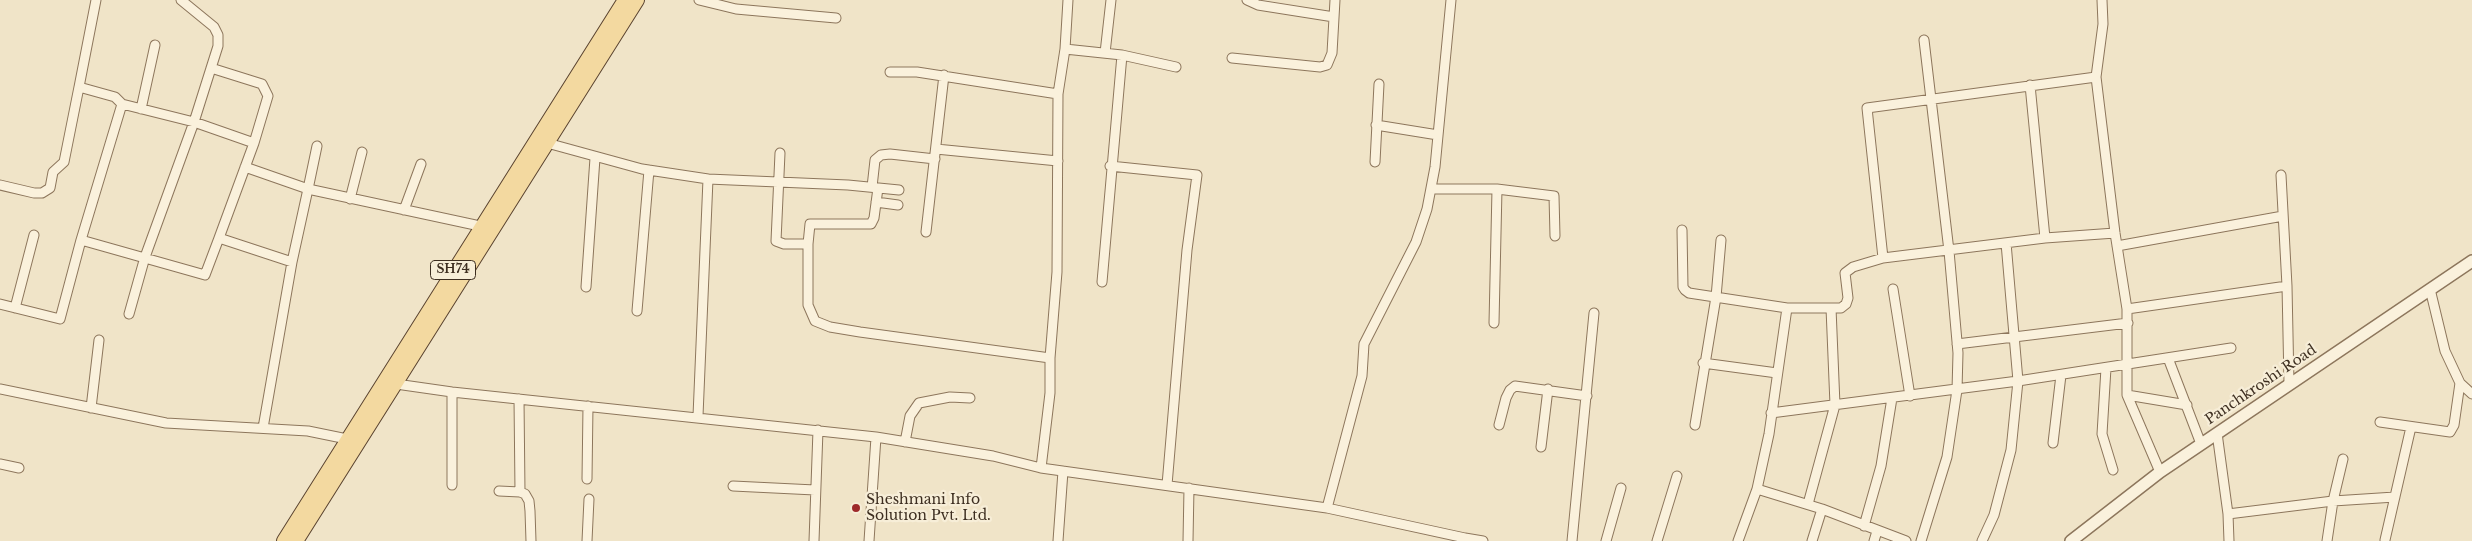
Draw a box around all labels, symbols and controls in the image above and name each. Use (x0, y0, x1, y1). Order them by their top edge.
road number: SH74 (430, 260, 476, 280)
street label: Panchkroshi Road (2202, 342, 2320, 428)
place label: Sheshmani Info Solution Pvt. Ltd. (866, 492, 991, 524)
marker: Sheshmani Info Solution Pvt. Ltd. (850, 502, 862, 514)

